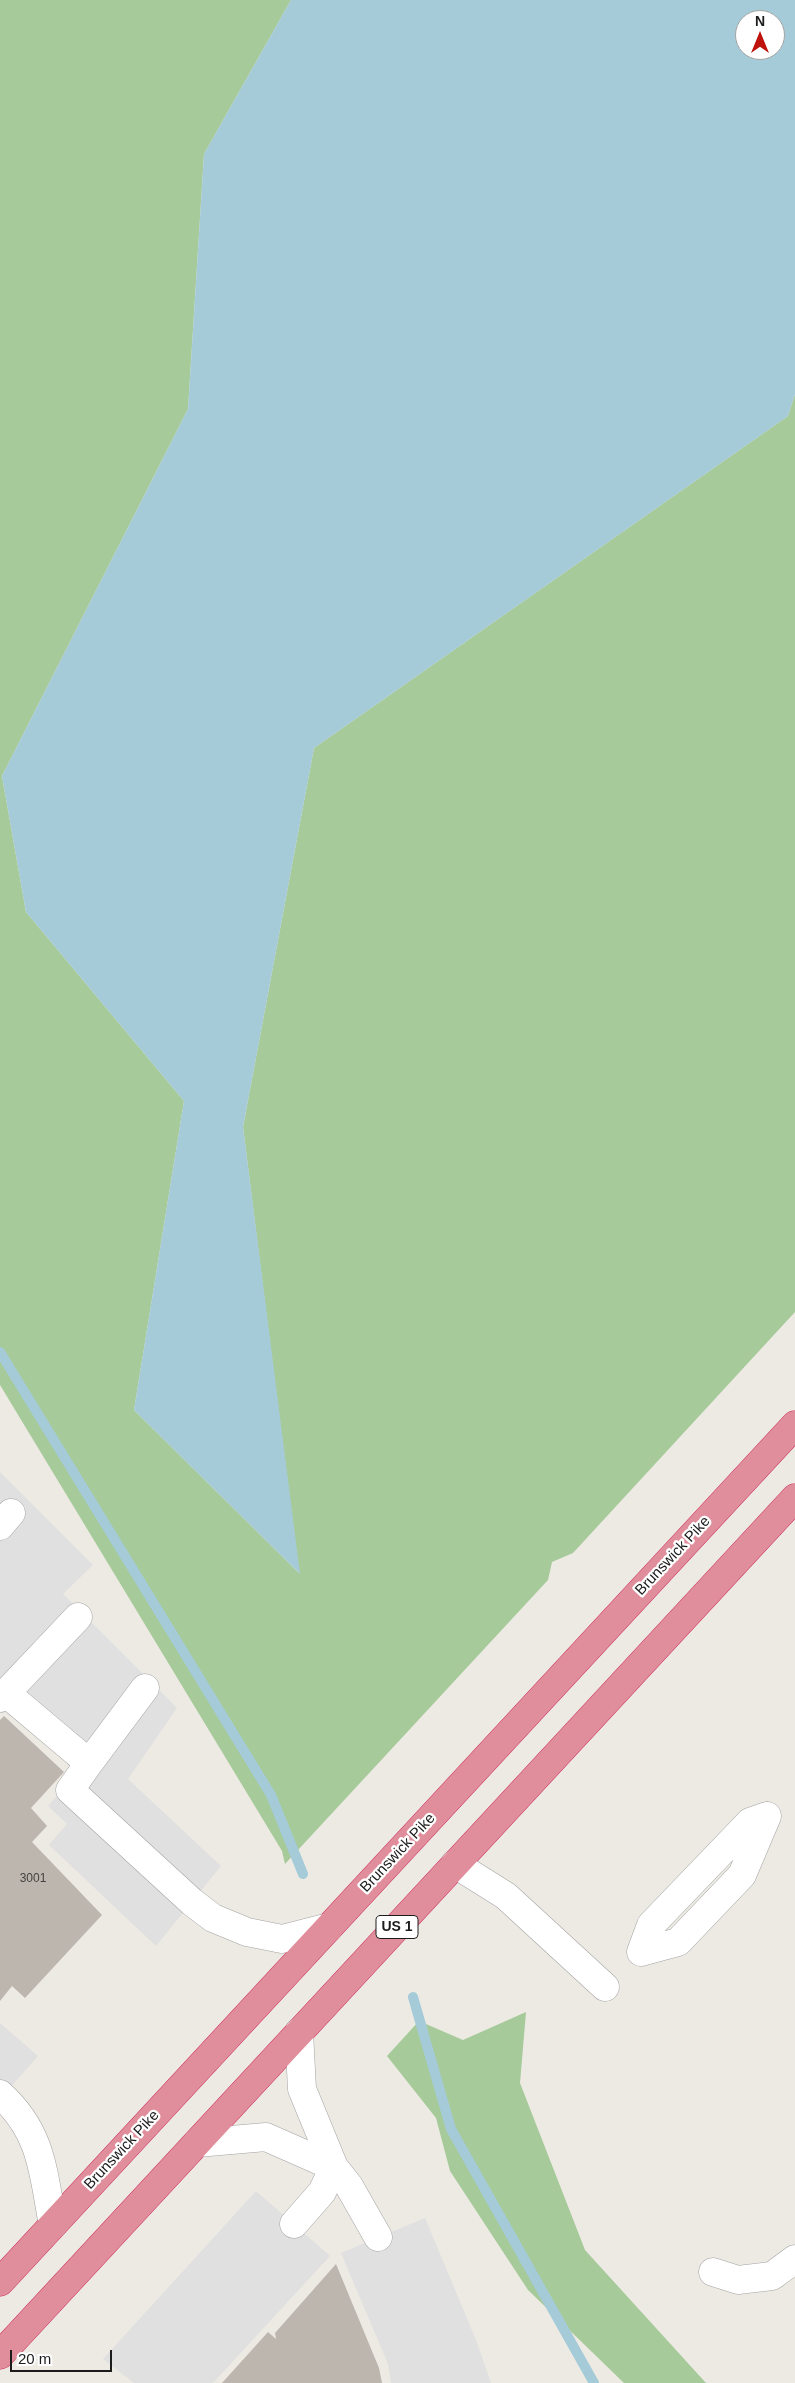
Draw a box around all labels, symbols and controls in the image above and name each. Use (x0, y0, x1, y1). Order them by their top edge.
north arrow (735, 10, 785, 60)
text: N (755, 13, 765, 29)
street label: Brunswick Pike (632, 1513, 714, 1599)
street label: Brunswick Pike (357, 1810, 439, 1896)
house number: 3001 (20, 1872, 46, 1886)
road number: US 1 (376, 1915, 418, 1938)
street label: Brunswick Pike (81, 2107, 163, 2193)
scale bar (12, 2340, 115, 2372)
text: 20 m (18, 2350, 51, 2367)

